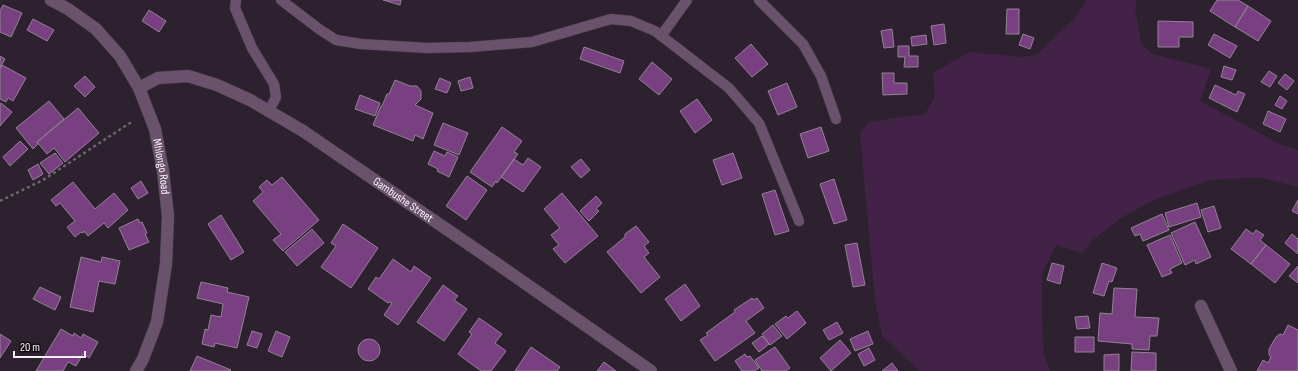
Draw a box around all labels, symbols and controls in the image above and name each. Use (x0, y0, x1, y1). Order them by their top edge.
street label: Mhlongo Road (149, 137, 173, 195)
street label: Gambushe Street (370, 174, 436, 226)
scale bar (14, 333, 85, 359)
text: 20 m (20, 340, 40, 355)

